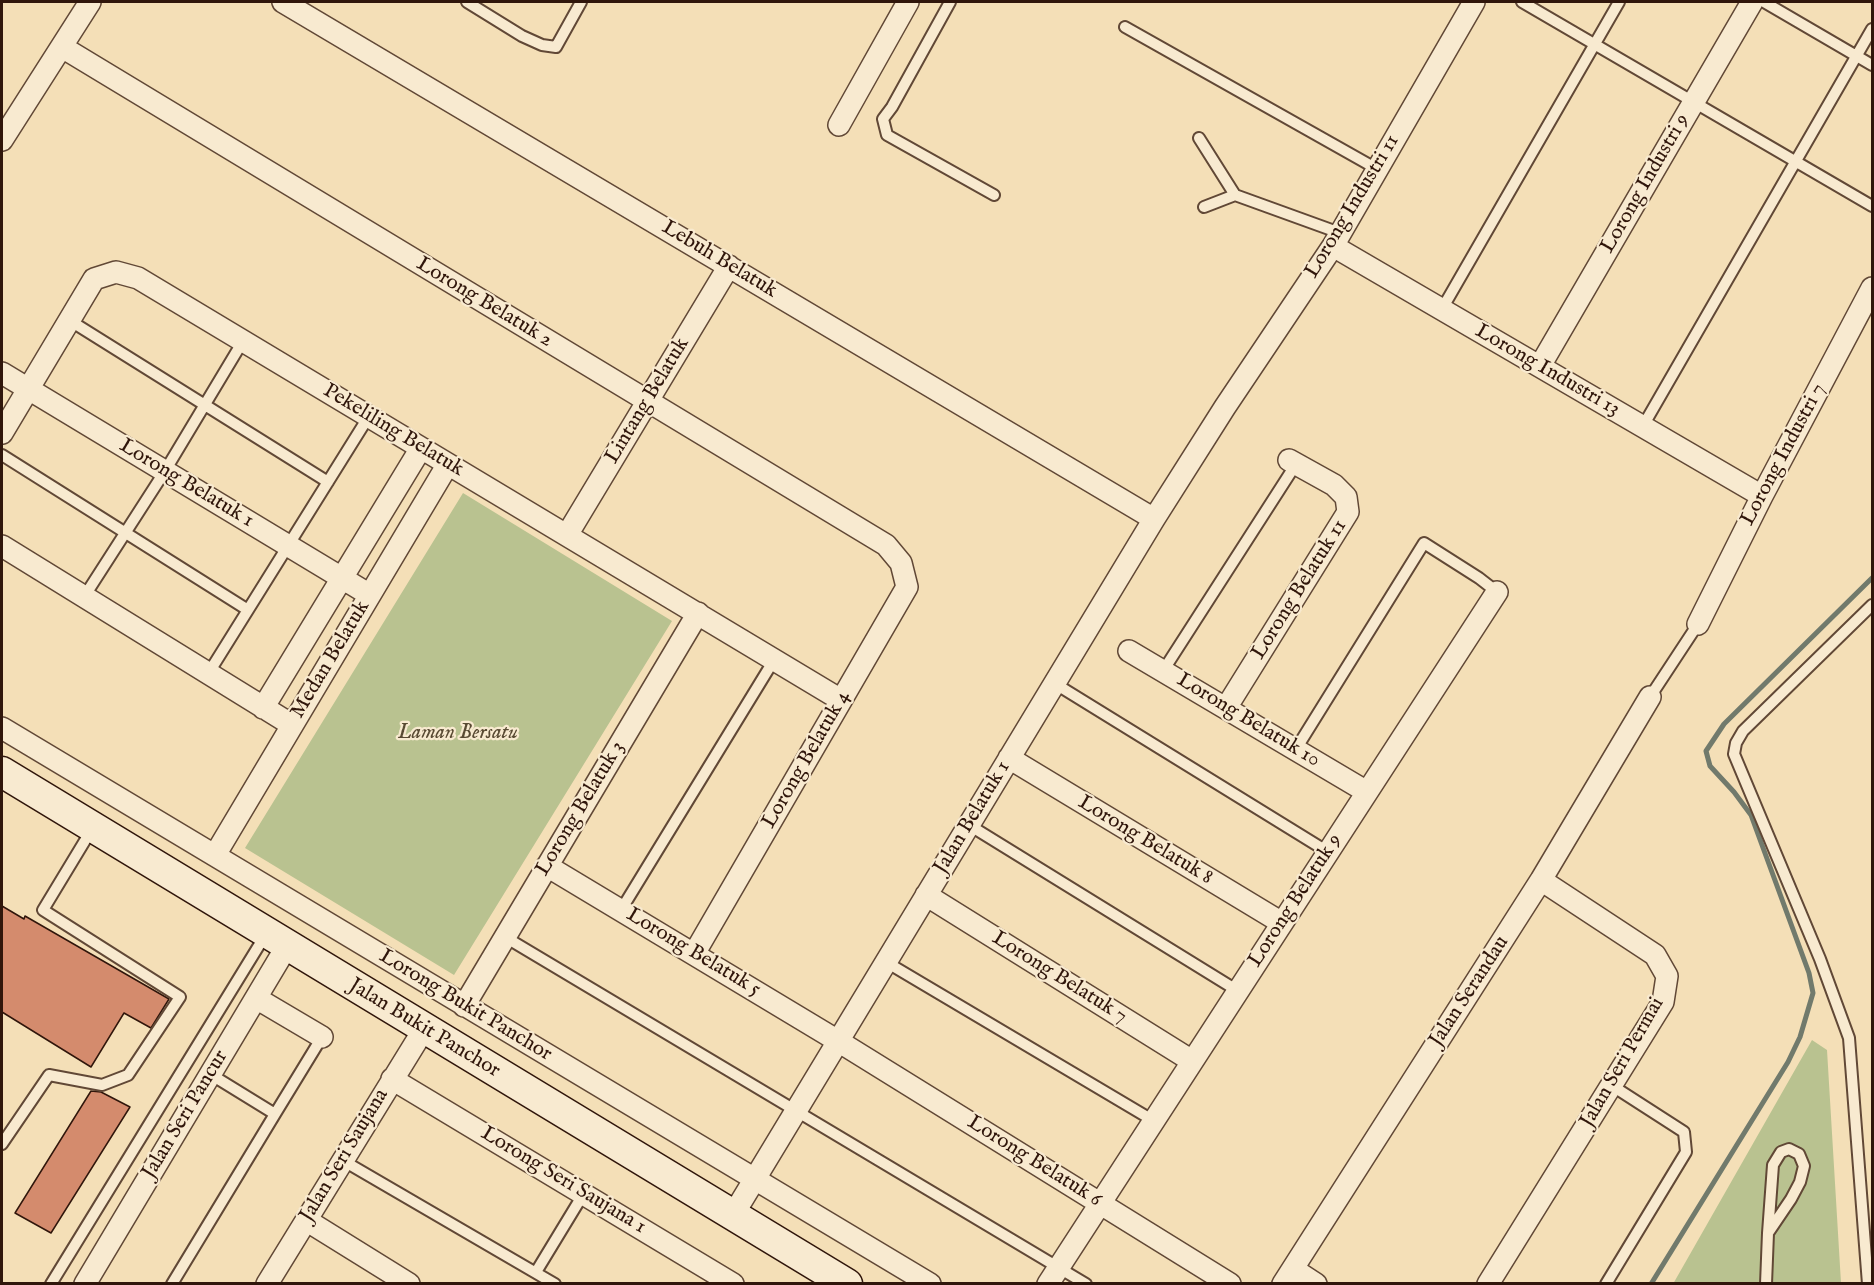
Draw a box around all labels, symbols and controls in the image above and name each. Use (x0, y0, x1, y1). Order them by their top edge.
street label: Lorong Industri 9 (1596, 110, 1696, 258)
street label: Lorong Industri 11 (1300, 131, 1406, 283)
street label: Lebuh Belatuk (657, 216, 781, 304)
street label: Lorong Belatuk 2 (411, 252, 557, 354)
street label: Lorong Industri 13 (1470, 319, 1624, 423)
street label: Lintang Belatuk (600, 333, 696, 469)
street label: Pekeliling Belatuk (318, 379, 468, 483)
street label: Lorong Industri 7 (1736, 380, 1832, 530)
street label: Lorong Belatuk 1 (114, 434, 258, 534)
street label: Lorong Belatuk 11 (1247, 515, 1353, 665)
street label: Medan Belatuk (286, 597, 376, 723)
street label: Lorong Belatuk 10 (1172, 668, 1324, 774)
street label: Lorong Belatuk 4 (757, 687, 857, 833)
park label: Laman Bersatu (398, 721, 518, 747)
street label: Lorong Belatuk 3 (531, 737, 631, 881)
street label: Jalan Belatuk 1 (929, 757, 1017, 879)
street label: Lorong Belatuk 8 (1073, 791, 1217, 891)
street label: Lorong Belatuk 9 (1244, 830, 1348, 972)
street label: Lorong Belatuk 5 (621, 903, 765, 1003)
street label: Lorong Belatuk 7 (987, 926, 1131, 1030)
street label: Jalan Serandau (1425, 932, 1515, 1052)
street label: Lorong Bukit Panchor (374, 944, 556, 1068)
street label: Jalan Bukit Panchor (344, 974, 504, 1084)
street label: Jalan Seri Permai (1576, 993, 1670, 1133)
street label: Jalan Seri Pancur (138, 1046, 234, 1184)
street label: Jalan Seri Saujana (295, 1085, 395, 1227)
street label: Lorong Belatuk 6 (962, 1111, 1106, 1213)
street label: Lorong Seri Saujana 1 (476, 1122, 650, 1240)

